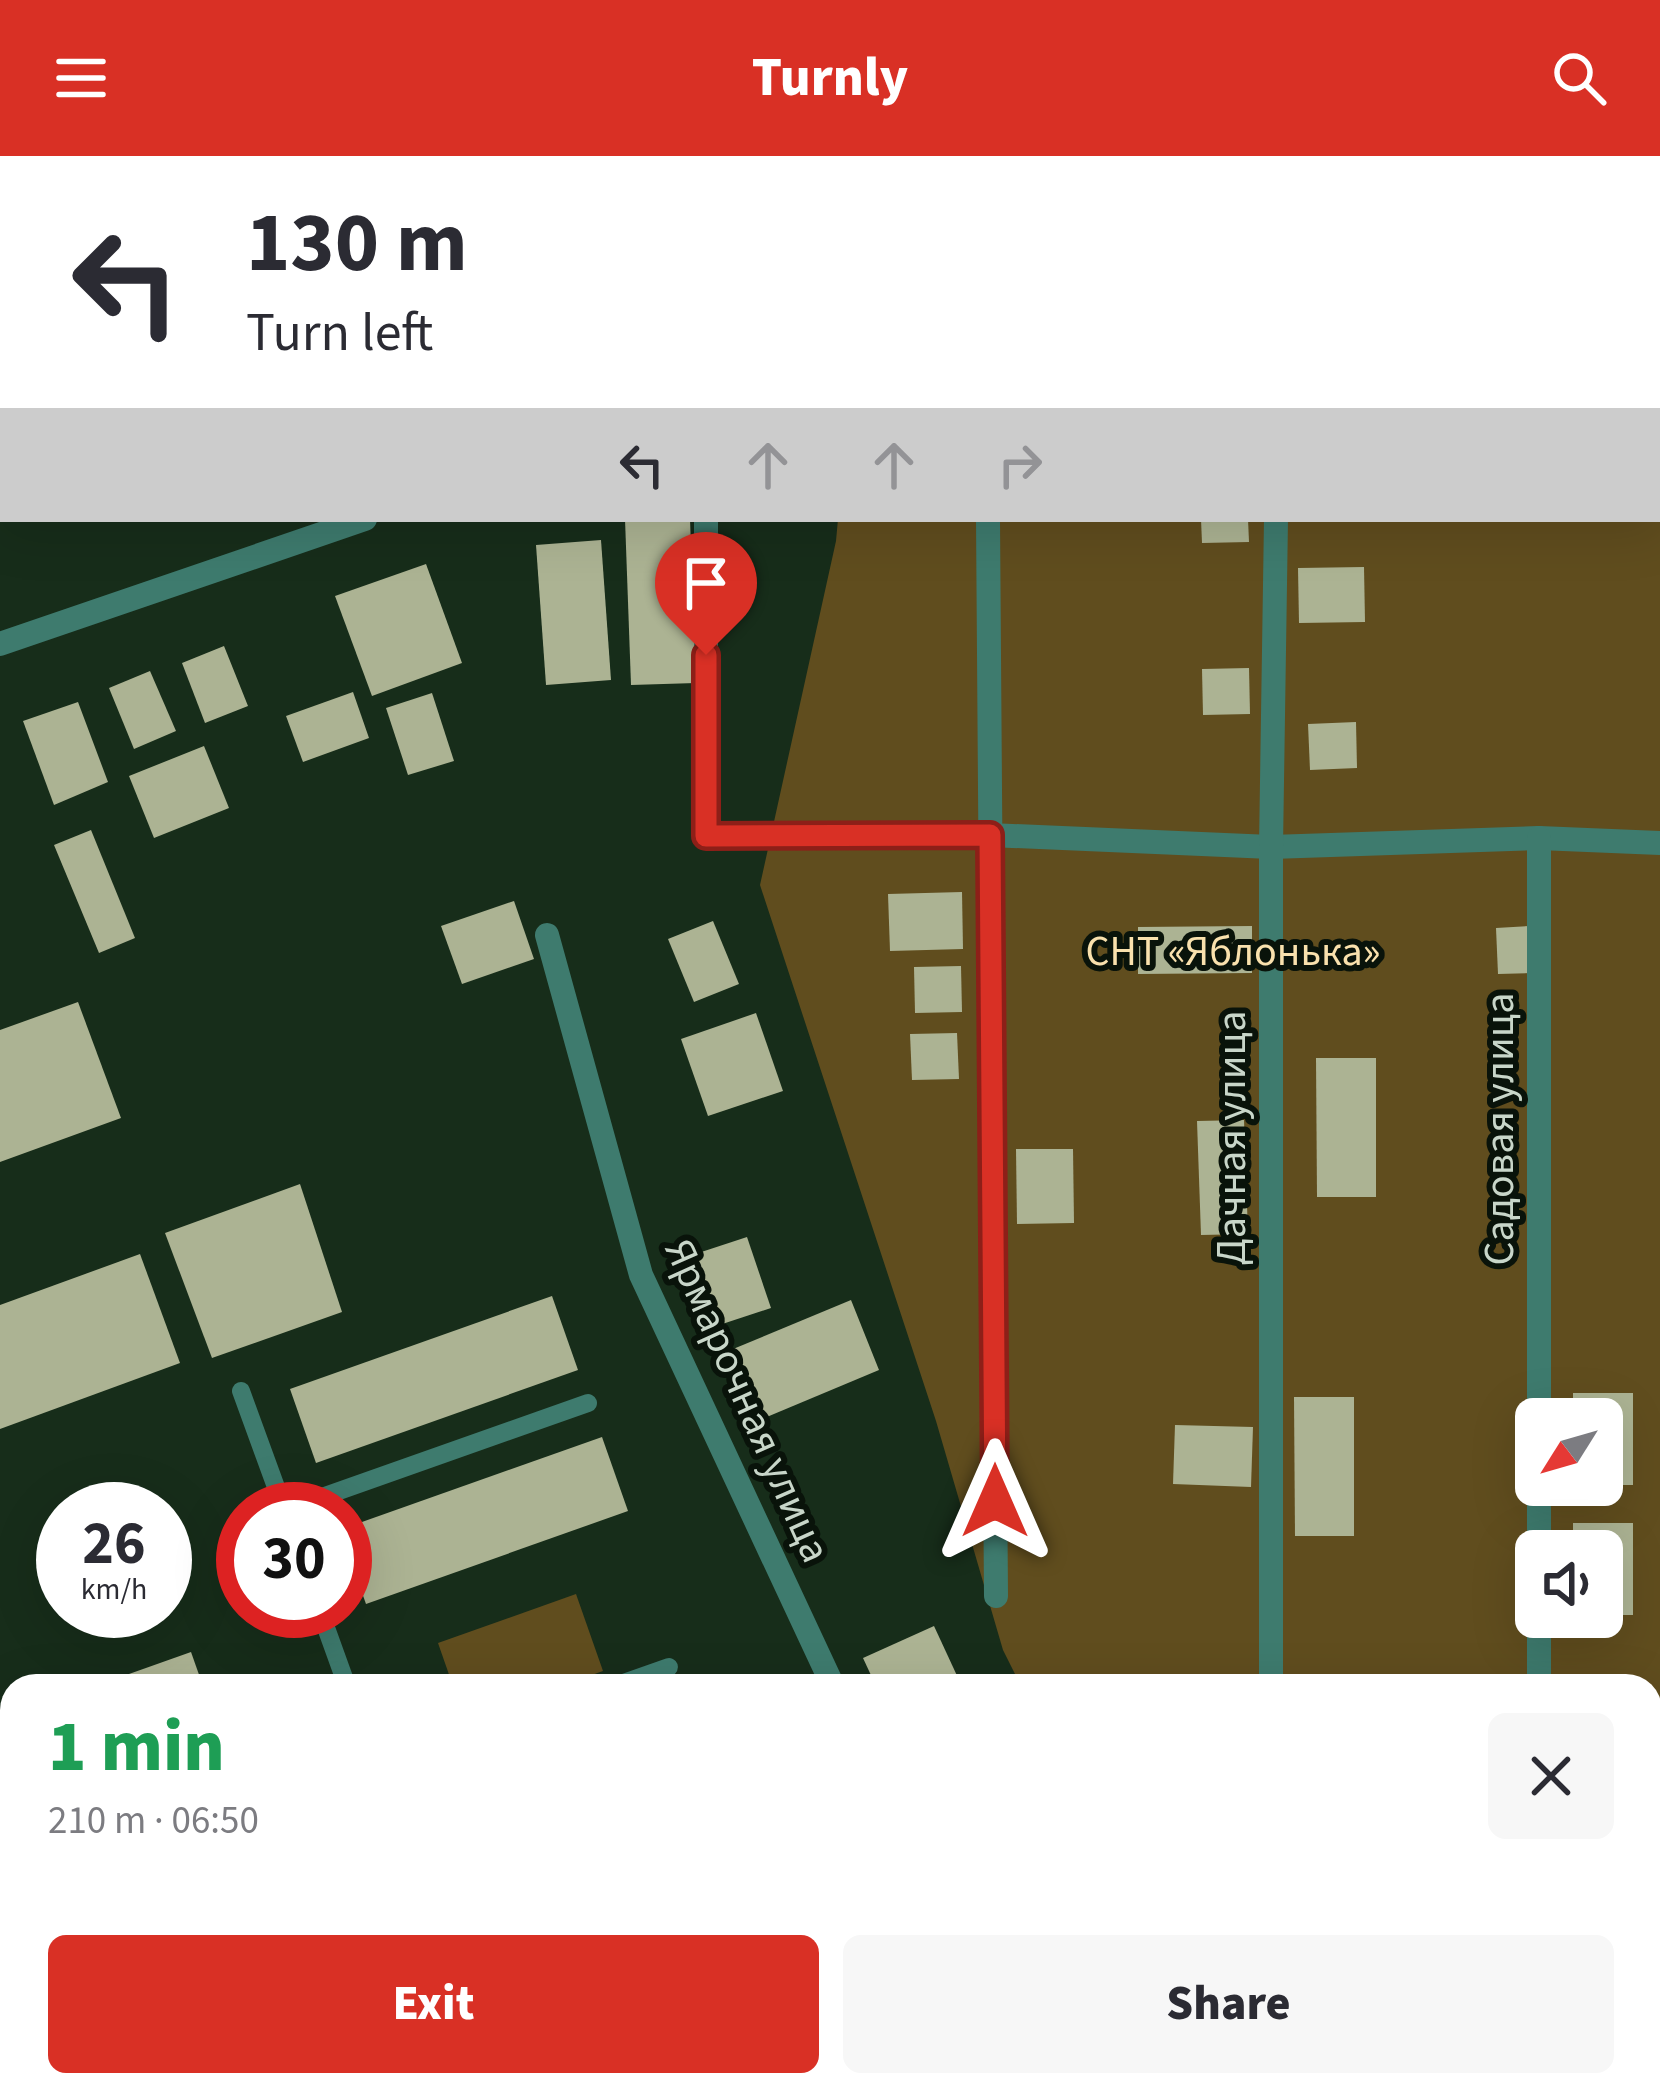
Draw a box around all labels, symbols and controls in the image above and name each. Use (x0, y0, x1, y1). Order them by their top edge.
text: Turnly (752, 40, 908, 117)
icon: menu (48, 45, 114, 111)
icon: search (1546, 45, 1612, 111)
text: 130 m (246, 184, 468, 304)
icon: left (48, 204, 204, 360)
text: Turn left (246, 295, 433, 372)
icon: left (609, 432, 675, 498)
icon: ahead (735, 432, 801, 498)
icon: ahead (861, 432, 927, 498)
icon: right (987, 432, 1053, 498)
pin (655, 532, 757, 655)
icon: arrive (673, 550, 739, 616)
park label: СНТ «Яблонька» (1085, 922, 1381, 982)
street label: Садовая улица (1470, 993, 1530, 1265)
street label: Дачная улица (1202, 1011, 1262, 1265)
street label: Ярмарочная улица (649, 1230, 845, 1572)
north arrow (1515, 1398, 1623, 1506)
map controls (1515, 1398, 1623, 1638)
position arrow (932, 1438, 1058, 1564)
speed limit sign: 30 (216, 1482, 372, 1638)
text: 26 (82, 1502, 146, 1587)
button: sound (1515, 1530, 1623, 1638)
text: km/h (81, 1568, 147, 1611)
text: 1 min (48, 1696, 225, 1799)
button: close (1488, 1713, 1614, 1839)
text: 210 m · 06:50 (48, 1793, 259, 1849)
button: Exit (48, 1935, 819, 2073)
button: Share (843, 1935, 1614, 2073)

